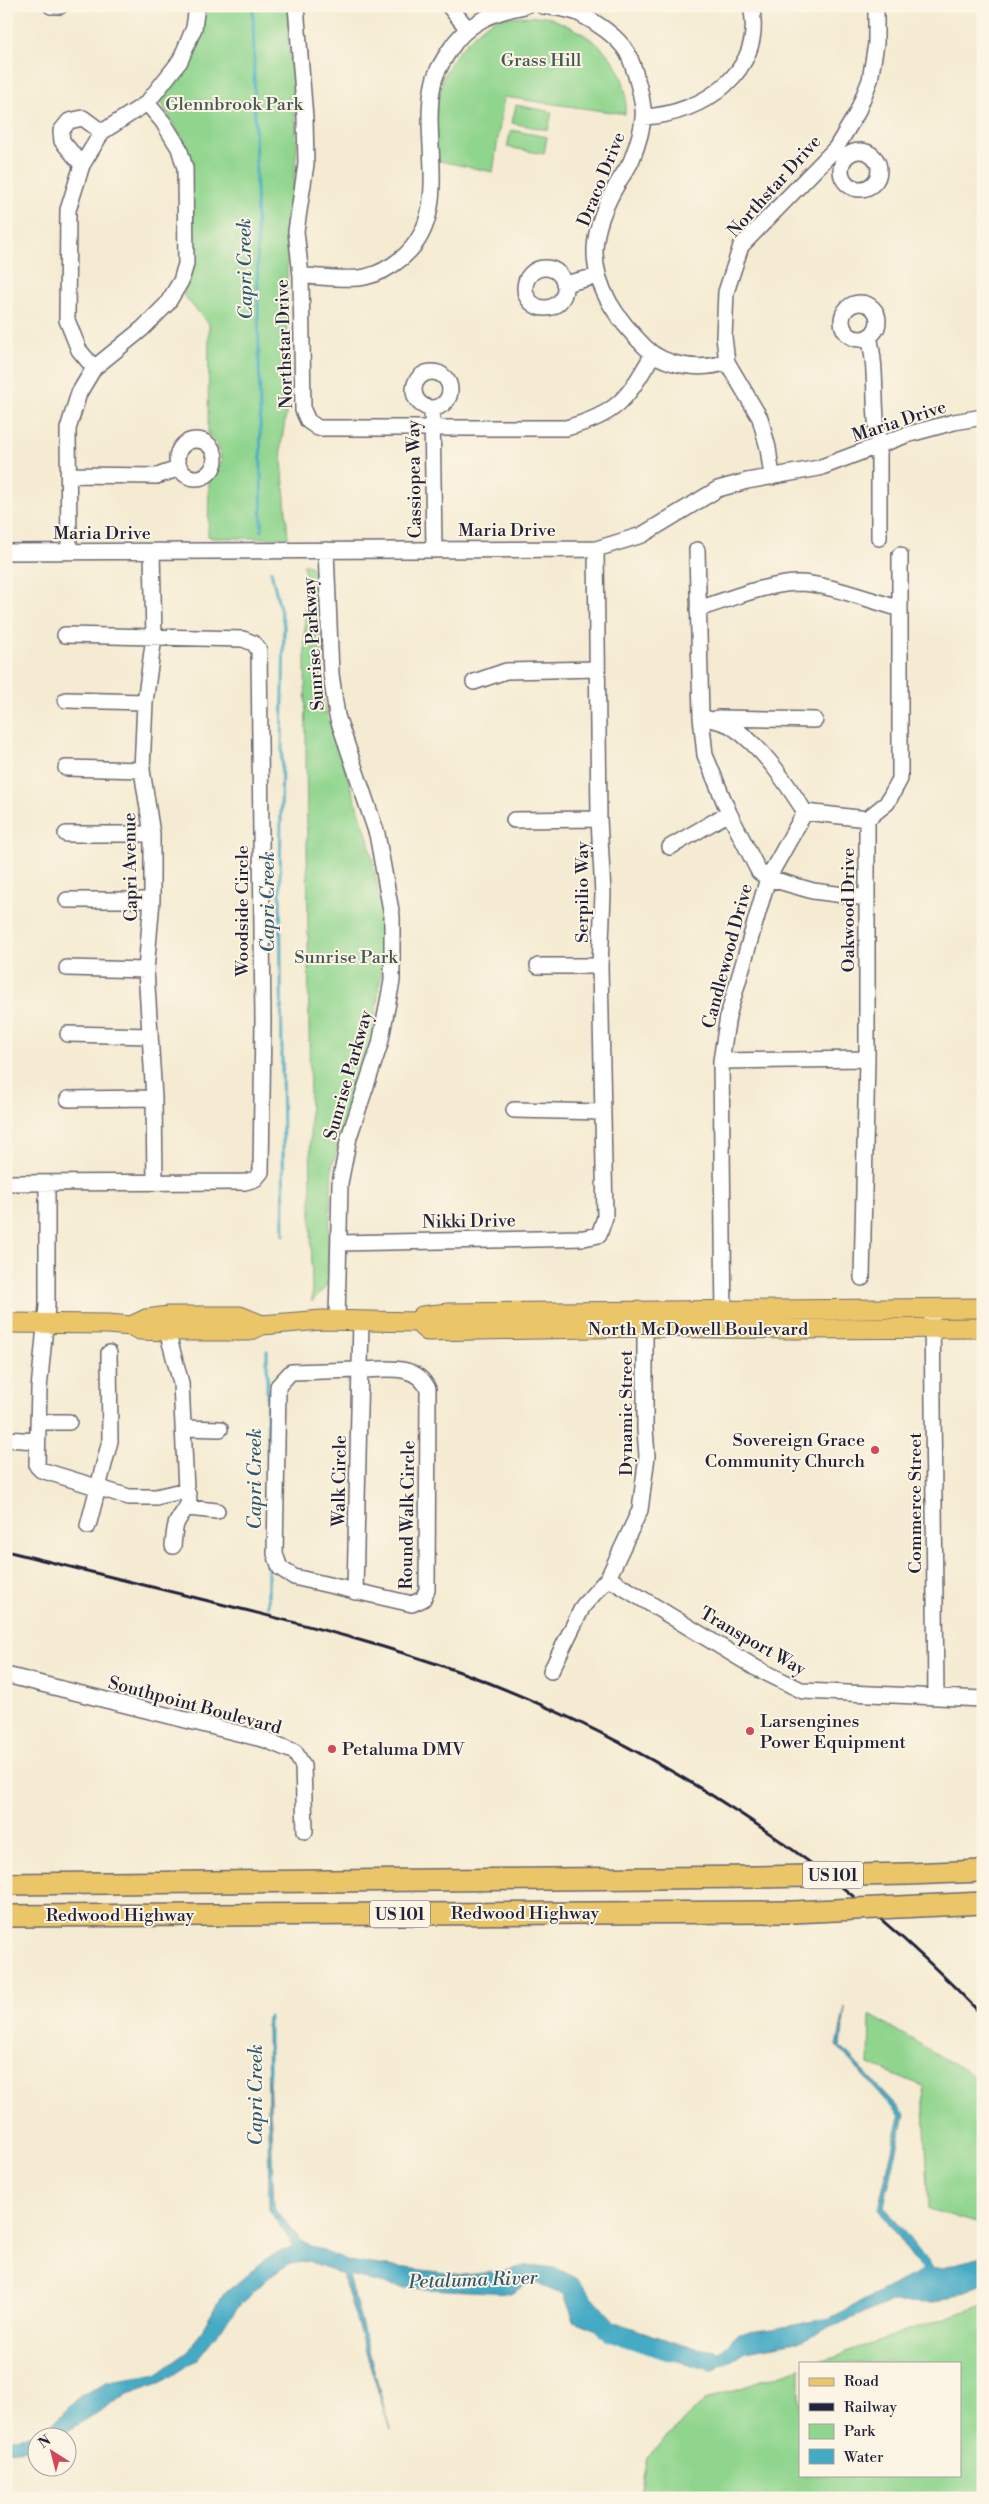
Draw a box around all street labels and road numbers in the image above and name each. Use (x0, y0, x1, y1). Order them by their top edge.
street label: Draco Drive (572, 129, 631, 230)
street label: Northstar Drive (722, 130, 826, 242)
street label: Northstar Drive (271, 279, 298, 409)
street label: Maria Drive (849, 395, 949, 448)
street label: Cassiopea Way (402, 419, 427, 538)
street label: Maria Drive (458, 519, 556, 542)
street label: Maria Drive (53, 522, 151, 545)
street label: Sunrise Parkway (297, 576, 330, 711)
street label: Capri Avenue (118, 812, 143, 922)
street label: Serpilio Way (571, 841, 594, 943)
street label: Woodside Circle (231, 845, 254, 978)
street label: Oakwood Drive (837, 848, 860, 972)
street label: Candlewood Drive (697, 881, 758, 1031)
street label: Sunrise Parkway (319, 1007, 378, 1143)
street label: Nikki Drive (422, 1209, 516, 1234)
street label: North McDowell Boulevard (588, 1318, 809, 1341)
street label: Dynamic Street (615, 1349, 638, 1476)
street label: Commerce Street (904, 1432, 927, 1574)
street label: Walk Circle (327, 1435, 352, 1528)
street label: Round Walk Circle (395, 1440, 420, 1590)
street label: Transport Way (695, 1602, 810, 1681)
street label: Southpoint Boulevard (106, 1671, 285, 1740)
road number: US 101 (803, 1862, 863, 1888)
road number: US 101 (370, 1900, 430, 1928)
street label: Redwood Highway (451, 1902, 600, 1925)
street label: Redwood Highway (46, 1904, 195, 1927)

